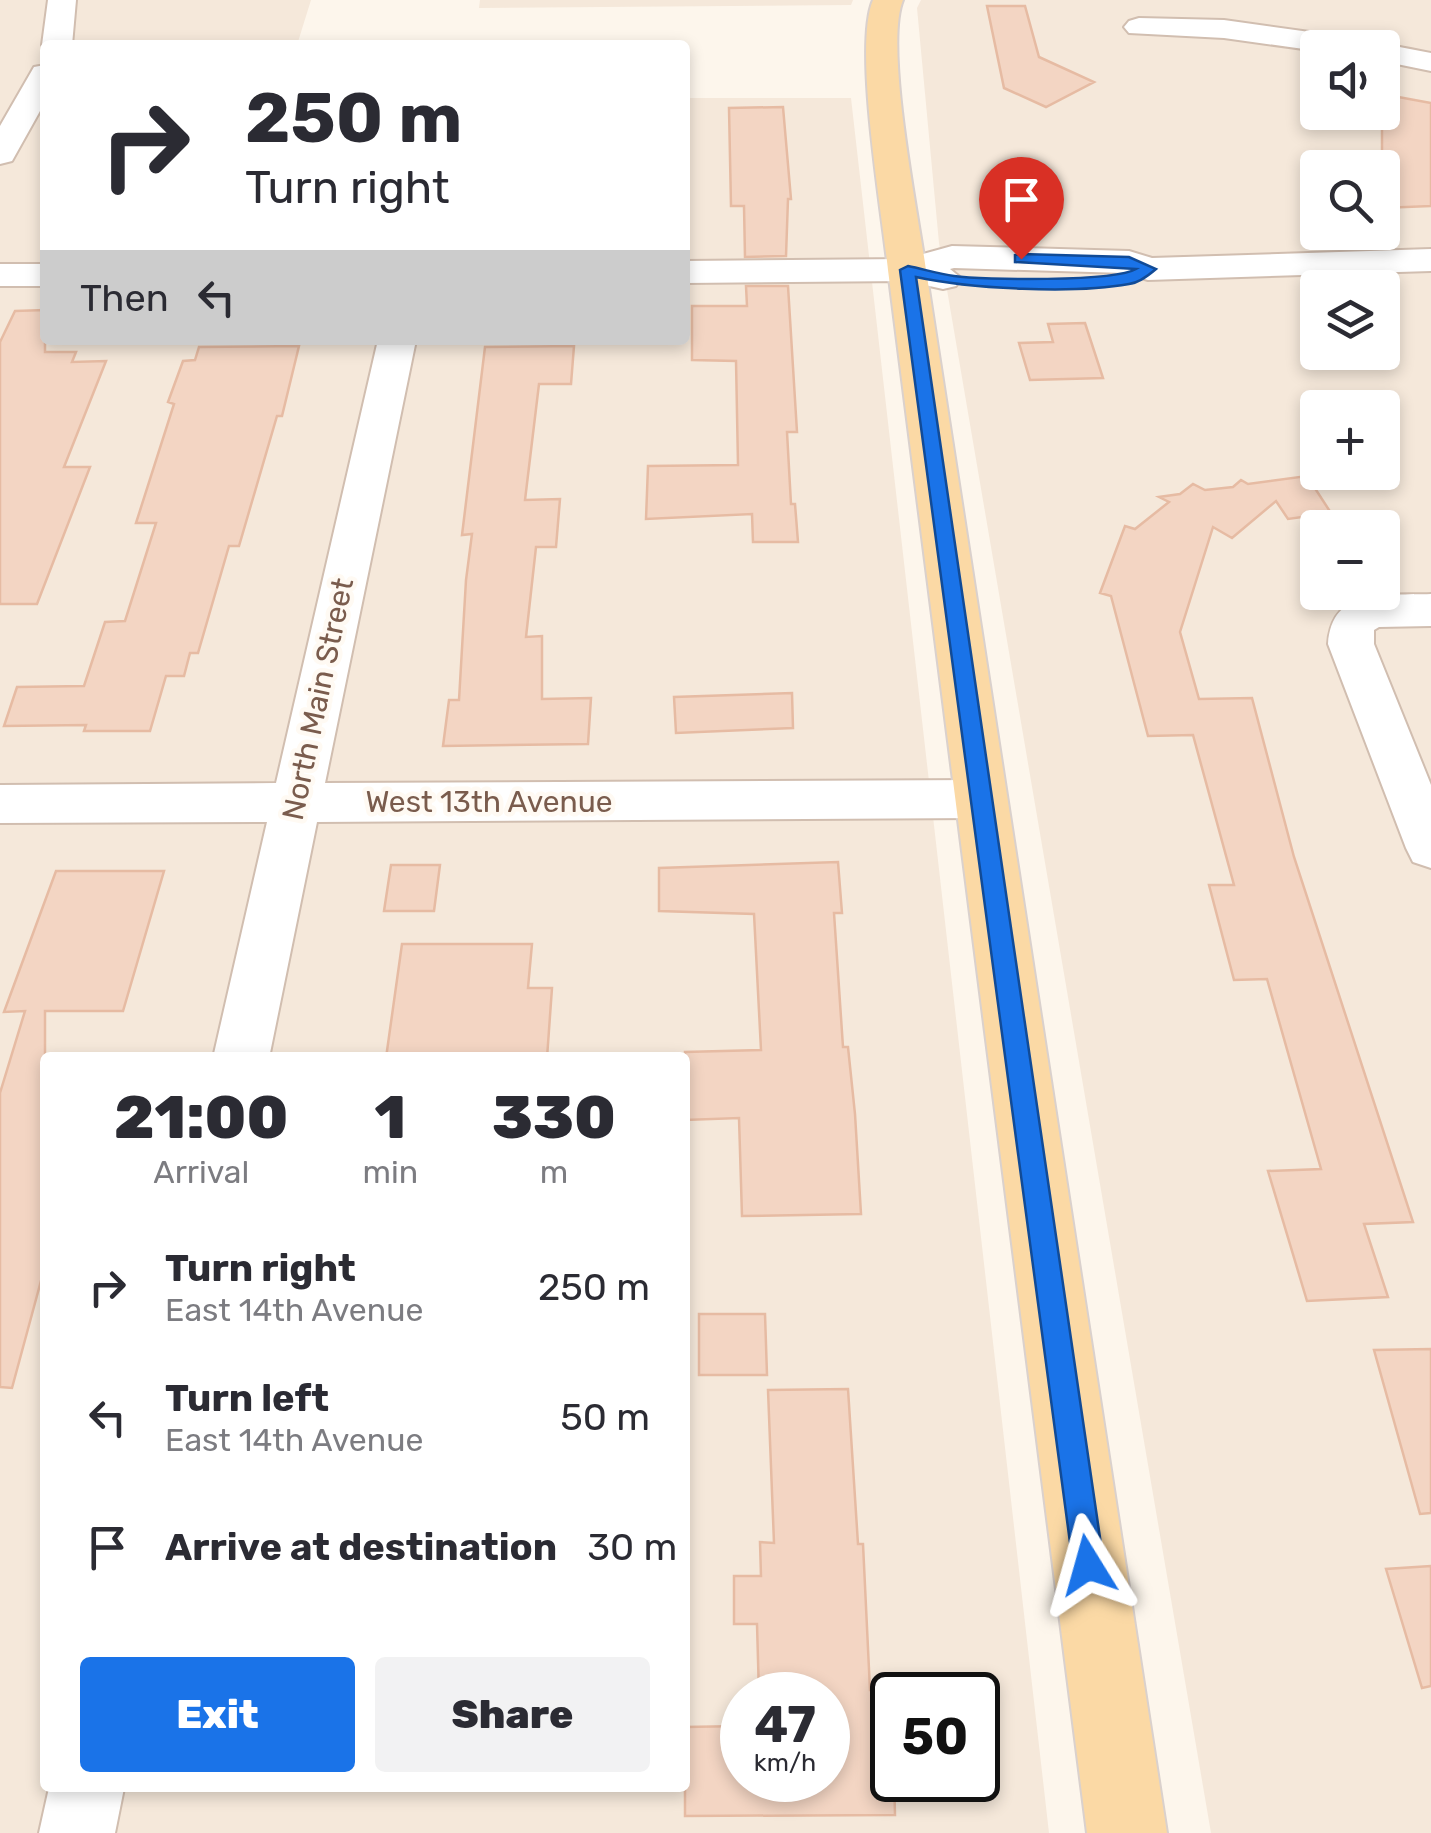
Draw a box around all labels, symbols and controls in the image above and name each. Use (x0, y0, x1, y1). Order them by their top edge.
map controls (1300, 30, 1400, 610)
button: sound (1300, 30, 1400, 130)
text: 250 m (245, 77, 462, 160)
icon: right (80, 80, 210, 210)
button: search (1300, 150, 1400, 250)
pin (979, 157, 1064, 260)
text: Turn right (245, 161, 449, 214)
icon: arrive (994, 172, 1049, 227)
icon: left (189, 270, 244, 325)
button: layers (1300, 270, 1400, 370)
text: Then (80, 275, 169, 321)
button: + (1300, 390, 1400, 490)
button: − (1300, 510, 1400, 610)
street label: North Main Street (275, 574, 361, 823)
street label: West 13th Avenue (365, 784, 613, 820)
text: 21:00 (114, 1082, 289, 1153)
text: 1 (374, 1082, 406, 1153)
text: 330 (492, 1082, 616, 1153)
text: Arrival (153, 1153, 249, 1191)
text: min (362, 1153, 418, 1191)
text: m (540, 1153, 568, 1191)
text: Turn right (165, 1245, 356, 1291)
icon: right (80, 1260, 135, 1315)
text: 250 m (538, 1264, 650, 1310)
text: East 14th Avenue (165, 1291, 423, 1329)
text: Turn left (165, 1375, 329, 1421)
icon: left (80, 1390, 135, 1445)
text: 50 m (560, 1394, 650, 1440)
text: East 14th Avenue (165, 1421, 423, 1459)
position arrow (1036, 1513, 1140, 1617)
icon: arrive (80, 1520, 135, 1575)
text: Arrive at destination (165, 1524, 557, 1570)
text: 30 m (587, 1524, 677, 1570)
button: Exit (80, 1657, 355, 1772)
button: Share (375, 1657, 650, 1772)
speed limit sign: 50 (870, 1672, 1000, 1802)
text: 47 (754, 1695, 816, 1755)
text: km/h (754, 1748, 816, 1777)

